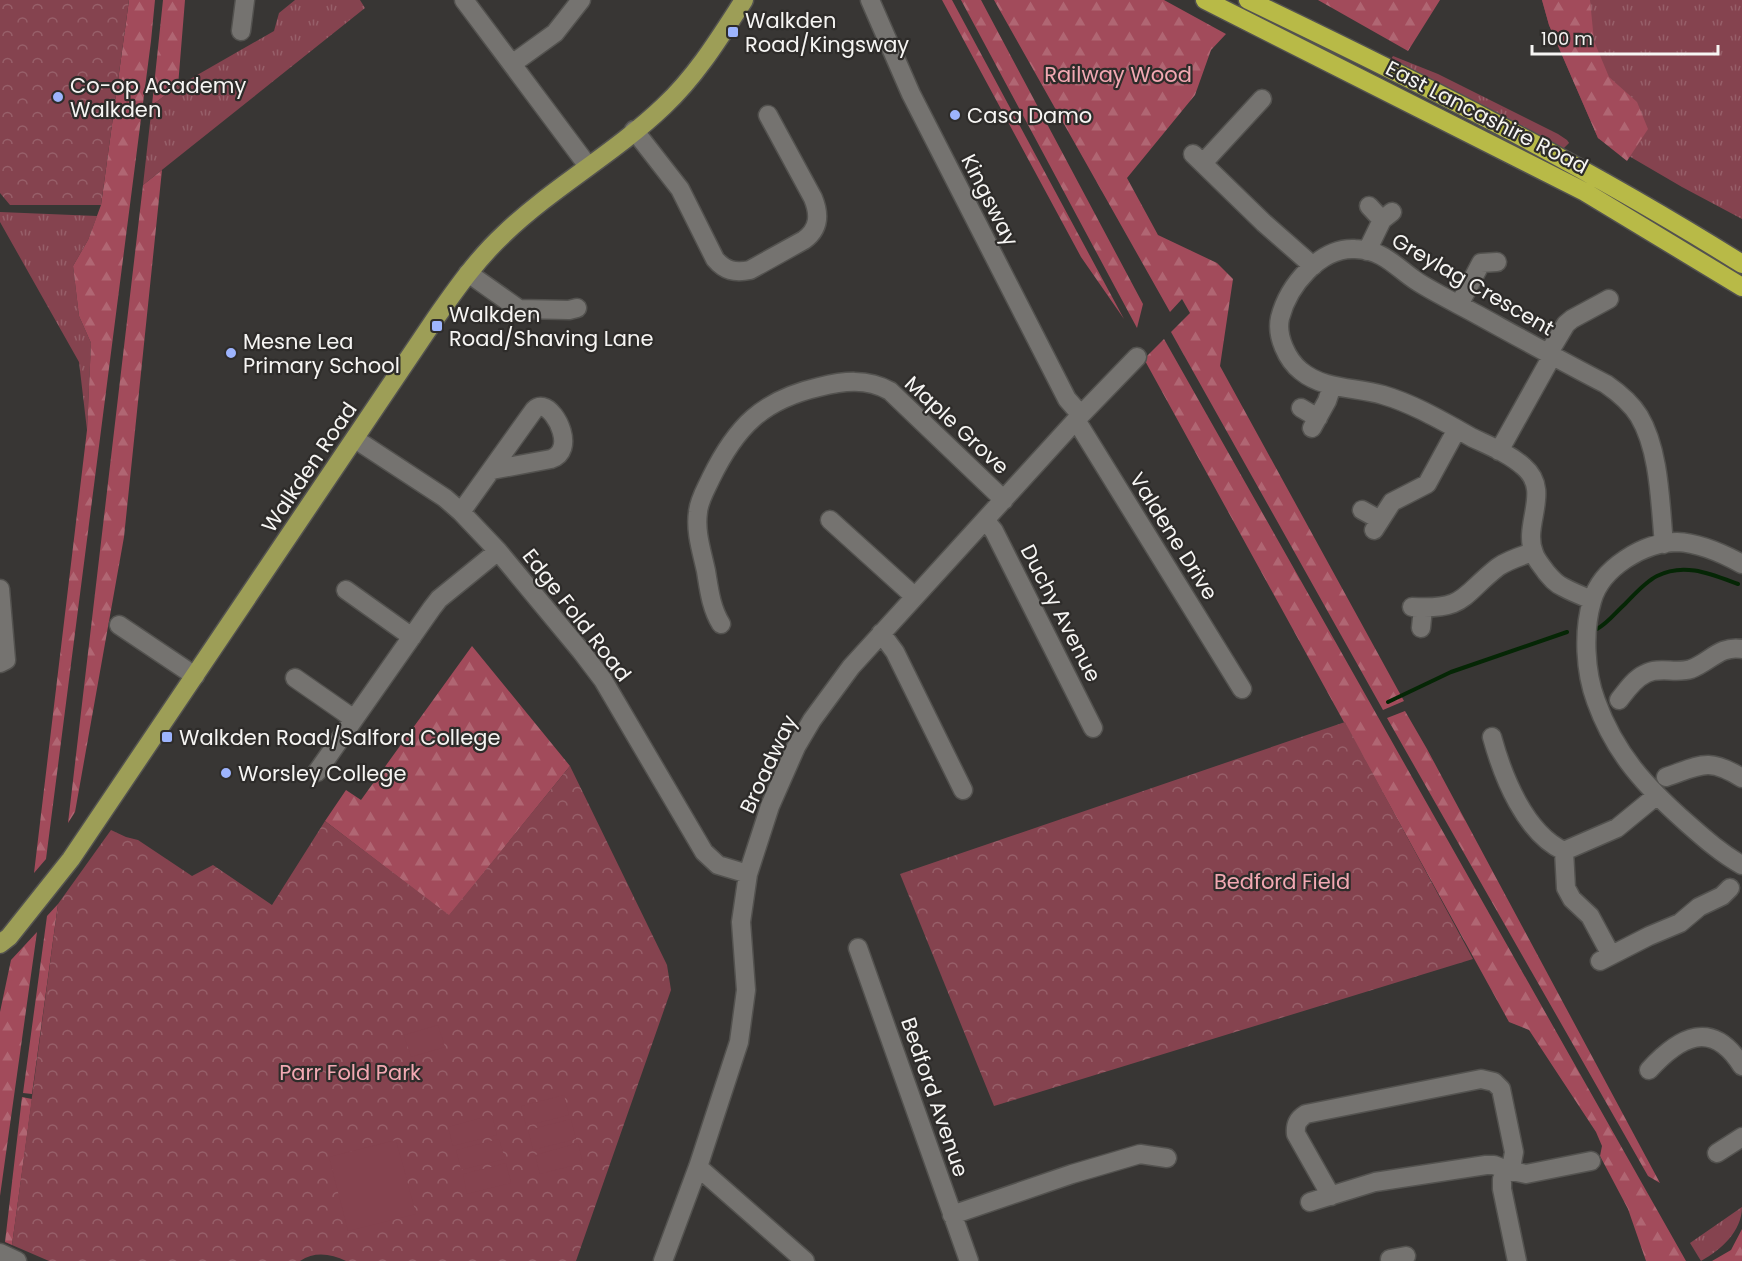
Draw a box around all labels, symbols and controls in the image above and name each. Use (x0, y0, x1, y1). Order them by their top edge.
place label: Walkden Road/Kingsway (745, 6, 909, 59)
scale bar (1532, 18, 1718, 56)
marker: Walkden Road/Kingsway (726, 25, 740, 39)
text: 100 m (1541, 26, 1593, 51)
street label: East Lancashire Road (1381, 53, 1593, 181)
park label: Railway Wood (1044, 60, 1192, 89)
place label: Co-op Academy Walkden (70, 71, 246, 124)
marker: Co-op Academy Walkden (51, 90, 65, 104)
place label: Casa Damo (967, 101, 1092, 130)
marker: Casa Damo (948, 108, 962, 122)
street label: Kingsway (954, 149, 1026, 251)
street label: Greylag Crescent (1386, 226, 1560, 342)
place label: Walkden Road/Shaving Lane (449, 300, 653, 353)
marker: Walkden Road/Shaving Lane (430, 319, 444, 333)
place label: Mesne Lea Primary School (243, 327, 400, 380)
marker: Mesne Lea Primary School (224, 346, 238, 360)
street label: Maple Grove (899, 369, 1015, 481)
street label: Walkden Road (255, 396, 363, 538)
street label: Valdene Drive (1123, 467, 1225, 605)
street label: Duchy Avenue (1014, 539, 1108, 687)
street label: Edge Fold Road (516, 542, 638, 688)
street label: Broadway (733, 710, 804, 818)
place label: Walkden Road/Salford College (179, 723, 500, 752)
marker: Walkden Road/Salford College (160, 730, 174, 744)
place label: Worsley College (238, 759, 407, 788)
marker: Worsley College (219, 766, 233, 780)
park label: Bedford Field (1214, 867, 1350, 896)
street label: Bedford Avenue (894, 1013, 976, 1181)
park label: Parr Fold Park (279, 1058, 421, 1087)

